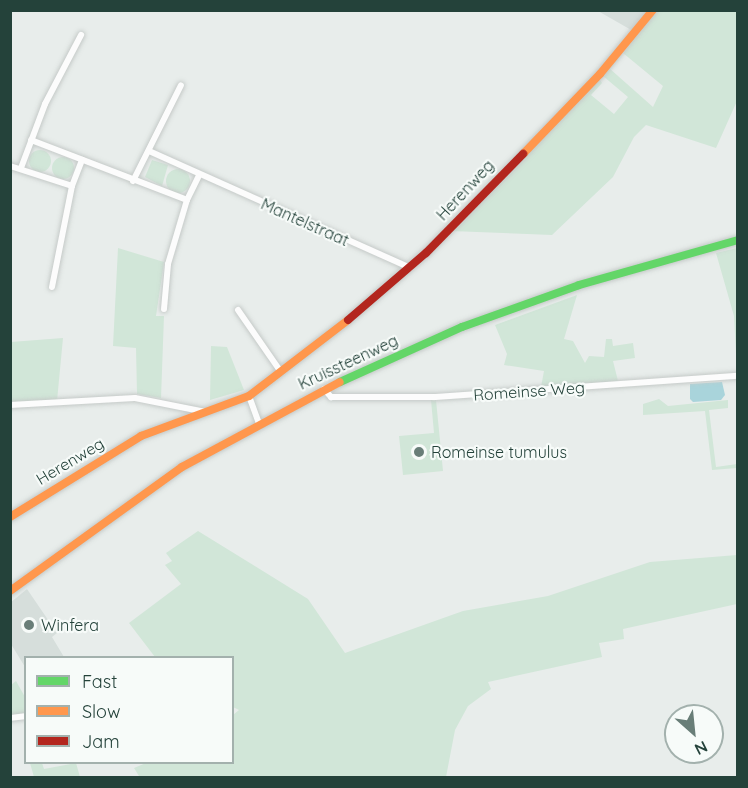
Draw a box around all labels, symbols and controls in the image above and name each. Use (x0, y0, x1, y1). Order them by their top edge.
street label: Herenweg (432, 156, 498, 224)
street label: Mantelstraat (258, 194, 352, 250)
street label: Kruissteenweg (295, 330, 401, 394)
street label: Romeinse Weg (473, 378, 585, 404)
street label: Herenweg (33, 433, 107, 489)
place label: Romeinse tumulus (431, 442, 567, 462)
marker: Romeinse tumulus (412, 445, 426, 459)
place label: Winfera (41, 615, 99, 635)
marker: Winfera (22, 618, 36, 632)
legend (24, 656, 234, 764)
text: Fast (82, 670, 117, 693)
text: Slow (82, 700, 120, 723)
north arrow (664, 704, 724, 764)
text: Jam (82, 730, 120, 753)
text: N (691, 737, 711, 760)

